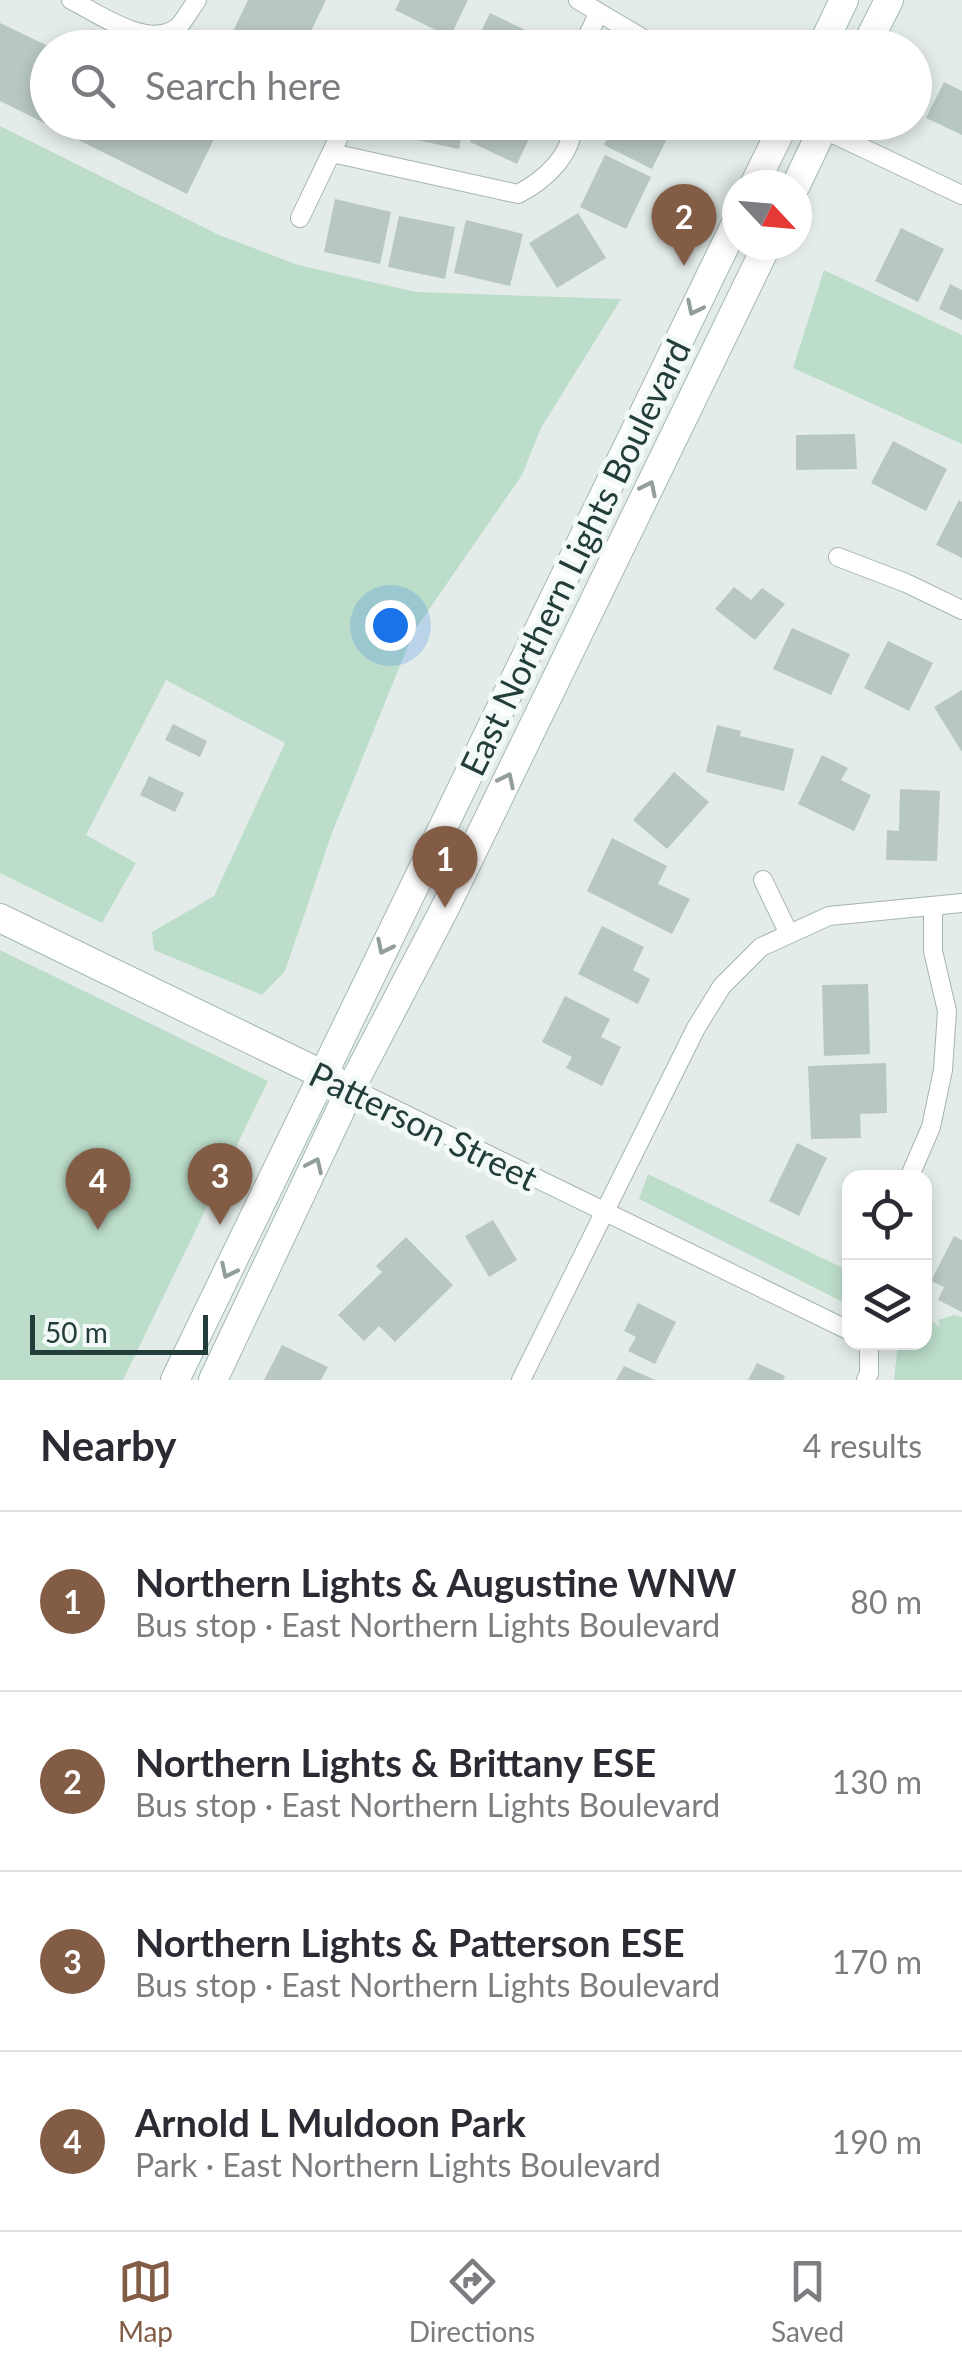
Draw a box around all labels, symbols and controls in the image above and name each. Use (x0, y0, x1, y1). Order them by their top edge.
search box (30, 30, 932, 140)
icon: search (65, 58, 120, 113)
text: Search here (145, 62, 341, 108)
north arrow (722, 170, 812, 260)
pin: 2 (652, 184, 716, 266)
one-way arrow (687, 298, 707, 316)
street label: East Northern Lights Boulevard (450, 332, 698, 782)
one-way arrow (636, 480, 656, 498)
your location (365, 600, 416, 651)
one-way arrow (494, 773, 514, 791)
pin: 1 (412, 826, 478, 908)
one-way arrow (377, 937, 397, 955)
street label: Patterson Street (303, 1052, 545, 1198)
pin: 3 (188, 1142, 252, 1225)
pin: 4 (66, 1148, 130, 1230)
one-way arrow (303, 1158, 323, 1176)
map controls (842, 1170, 932, 1350)
button: locate (842, 1170, 932, 1260)
button: layers (842, 1260, 932, 1350)
one-way arrow (220, 1261, 240, 1279)
scale bar (30, 1310, 208, 1354)
text: 50 m (45, 1315, 108, 1349)
text: Nearby (40, 1420, 177, 1470)
text: 4 results (803, 1426, 922, 1465)
text: Northern Lights & Augustine WNW (135, 1559, 736, 1605)
text: 1 (63, 1582, 82, 1621)
text: 80 m (850, 1582, 922, 1621)
text: Bus stop · East Northern Lights Boulevard (135, 1605, 720, 1644)
text: Northern Lights & Brittany ESE (135, 1739, 656, 1785)
text: 2 (63, 1762, 82, 1801)
text: 130 m (832, 1762, 922, 1801)
text: Bus stop · East Northern Lights Boulevard (135, 1785, 720, 1824)
text: Northern Lights & Patterson ESE (135, 1919, 684, 1965)
text: 3 (63, 1942, 82, 1981)
text: 170 m (832, 1942, 922, 1981)
text: Bus stop · East Northern Lights Boulevard (135, 1965, 720, 2004)
text: Arnold L Muldoon Park (135, 2099, 526, 2145)
text: 4 (63, 2122, 82, 2161)
text: 190 m (832, 2122, 922, 2161)
text: Park · East Northern Lights Boulevard (135, 2145, 661, 2184)
tab: Map (118, 2254, 173, 2348)
tab: Directions (409, 2254, 535, 2348)
tab: Saved (771, 2254, 844, 2348)

